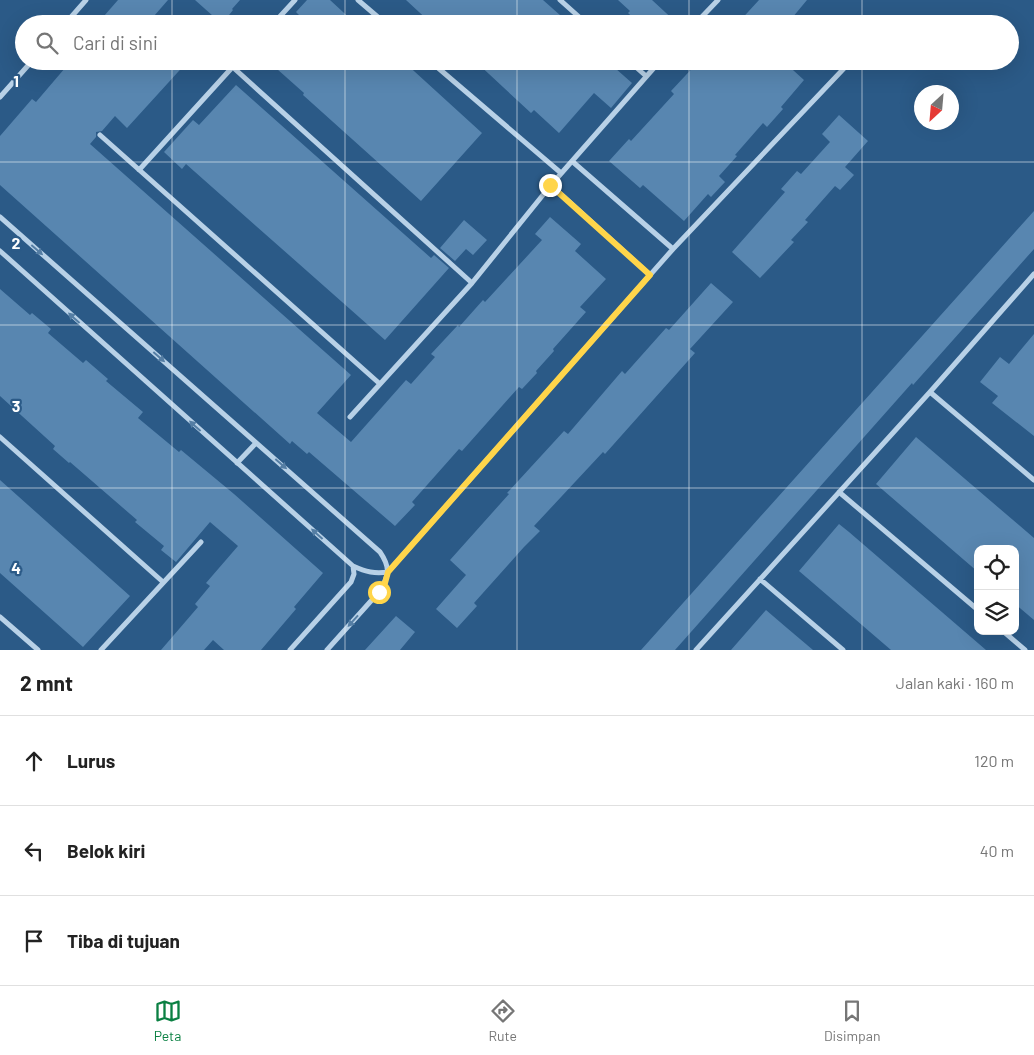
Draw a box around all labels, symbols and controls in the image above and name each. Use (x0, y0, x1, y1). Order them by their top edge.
search box (15, 15, 1019, 70)
icon: search (33, 29, 61, 57)
text: Cari di sini (73, 31, 158, 54)
text: 1 (13, 71, 19, 90)
north arrow (914, 85, 959, 130)
route end (539, 174, 562, 197)
text: 2 (12, 233, 21, 252)
one-way arrow (30, 244, 43, 255)
one-way arrow (68, 312, 81, 323)
one-way arrow (152, 351, 164, 363)
text: 3 (12, 396, 20, 415)
one-way arrow (190, 420, 202, 432)
one-way arrow (274, 458, 286, 470)
one-way arrow (311, 528, 323, 540)
map controls (974, 545, 1019, 635)
button: locate (974, 545, 1019, 590)
text: 4 (11, 558, 21, 577)
route start (368, 581, 391, 604)
button: layers (974, 590, 1019, 635)
one-way arrow (347, 615, 359, 627)
text: 2 mnt (20, 670, 73, 695)
text: Jalan kaki · 160 m (896, 673, 1014, 692)
icon: ahead (20, 747, 48, 775)
text: Lurus (67, 749, 115, 772)
text: 120 m (974, 751, 1014, 770)
icon: left (20, 837, 48, 865)
text: Belok kiri (67, 839, 145, 862)
text: 40 m (980, 841, 1014, 860)
icon: arrive (20, 927, 48, 955)
text: Tiba di tujuan (67, 929, 180, 952)
tab: Peta (154, 997, 182, 1044)
tab: Rute (489, 997, 517, 1044)
tab: Disimpan (824, 997, 880, 1044)

